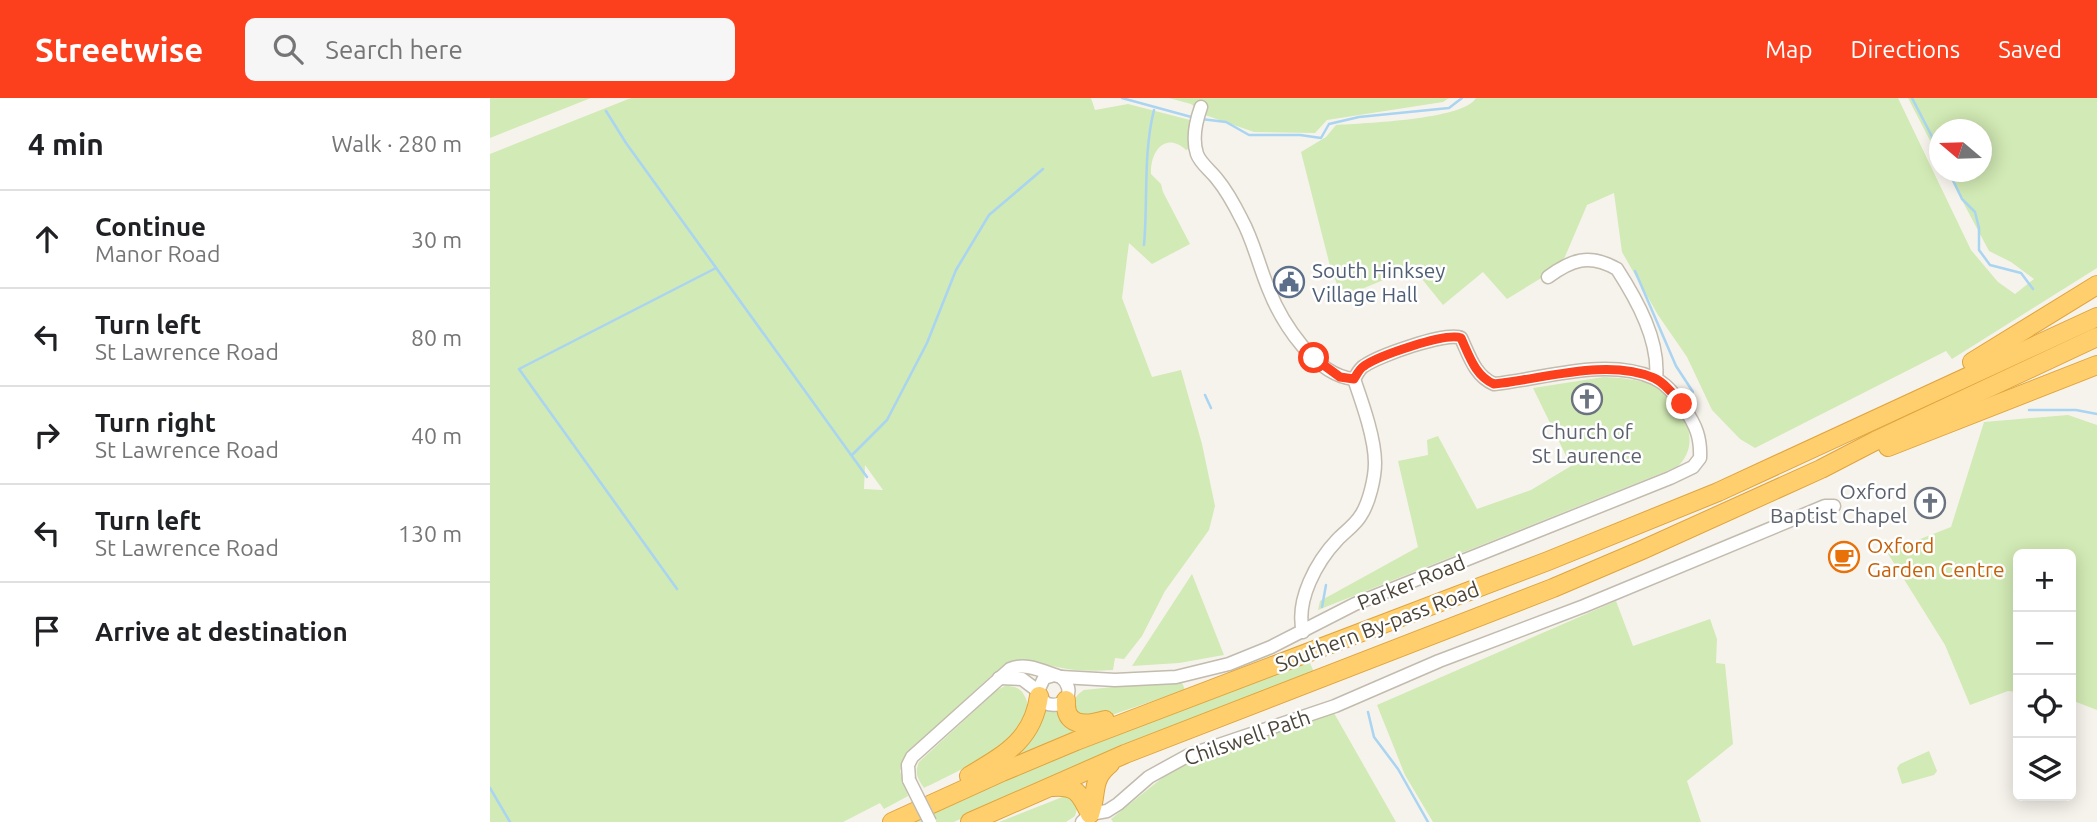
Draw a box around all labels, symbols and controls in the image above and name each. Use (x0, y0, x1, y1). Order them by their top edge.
search box (245, 18, 735, 81)
icon: search (269, 30, 307, 68)
text: Streetwise (35, 31, 203, 68)
text: Search here (325, 35, 463, 64)
text: Map (1765, 36, 1812, 63)
text: Directions (1850, 36, 1960, 63)
text: Saved (1998, 36, 2062, 63)
north arrow (1929, 119, 1992, 182)
text: 4 min (28, 127, 104, 161)
text: Walk · 280 m (331, 131, 462, 156)
text: Continue (95, 212, 206, 241)
icon: ahead (28, 220, 66, 258)
text: 30 m (411, 227, 462, 252)
text: Manor Road (95, 241, 220, 266)
place label: South Hinksey Village Hall (1312, 258, 1446, 306)
public building icon: South Hinksey Village Hall (1272, 265, 1306, 299)
text: Turn left (95, 310, 201, 339)
icon: left (28, 318, 66, 356)
text: 80 m (411, 325, 462, 350)
text: St Lawrence Road (95, 339, 279, 364)
route start (1298, 342, 1329, 373)
church icon: Church of St Laurence (1570, 382, 1604, 416)
route end (1666, 388, 1697, 419)
text: Turn right (95, 408, 216, 437)
icon: right (28, 416, 66, 454)
place label: Church of St Laurence (1532, 419, 1642, 467)
text: 40 m (411, 423, 462, 448)
text: St Lawrence Road (95, 437, 279, 462)
place label: Oxford Baptist Chapel (1770, 479, 1907, 527)
church icon: Oxford Baptist Chapel (1913, 486, 1947, 520)
text: Turn left (95, 506, 201, 535)
icon: left (28, 514, 66, 552)
text: 130 m (398, 521, 462, 546)
place label: Oxford Garden Centre (1867, 533, 2005, 581)
text: St Lawrence Road (95, 535, 279, 560)
cafe icon: Oxford Garden Centre (1827, 540, 1861, 574)
street label: Parker Road (1354, 549, 1468, 615)
map controls (2013, 549, 2076, 801)
button: + (2013, 549, 2076, 612)
street label: Southern By-pass Road (1272, 576, 1482, 676)
icon: arrive (28, 612, 66, 650)
button: − (2013, 612, 2076, 675)
text: Arrive at destination (95, 617, 348, 646)
button: locate (2013, 675, 2076, 738)
street label: Chilswell Path (1181, 704, 1313, 770)
button: layers (2013, 738, 2076, 801)

